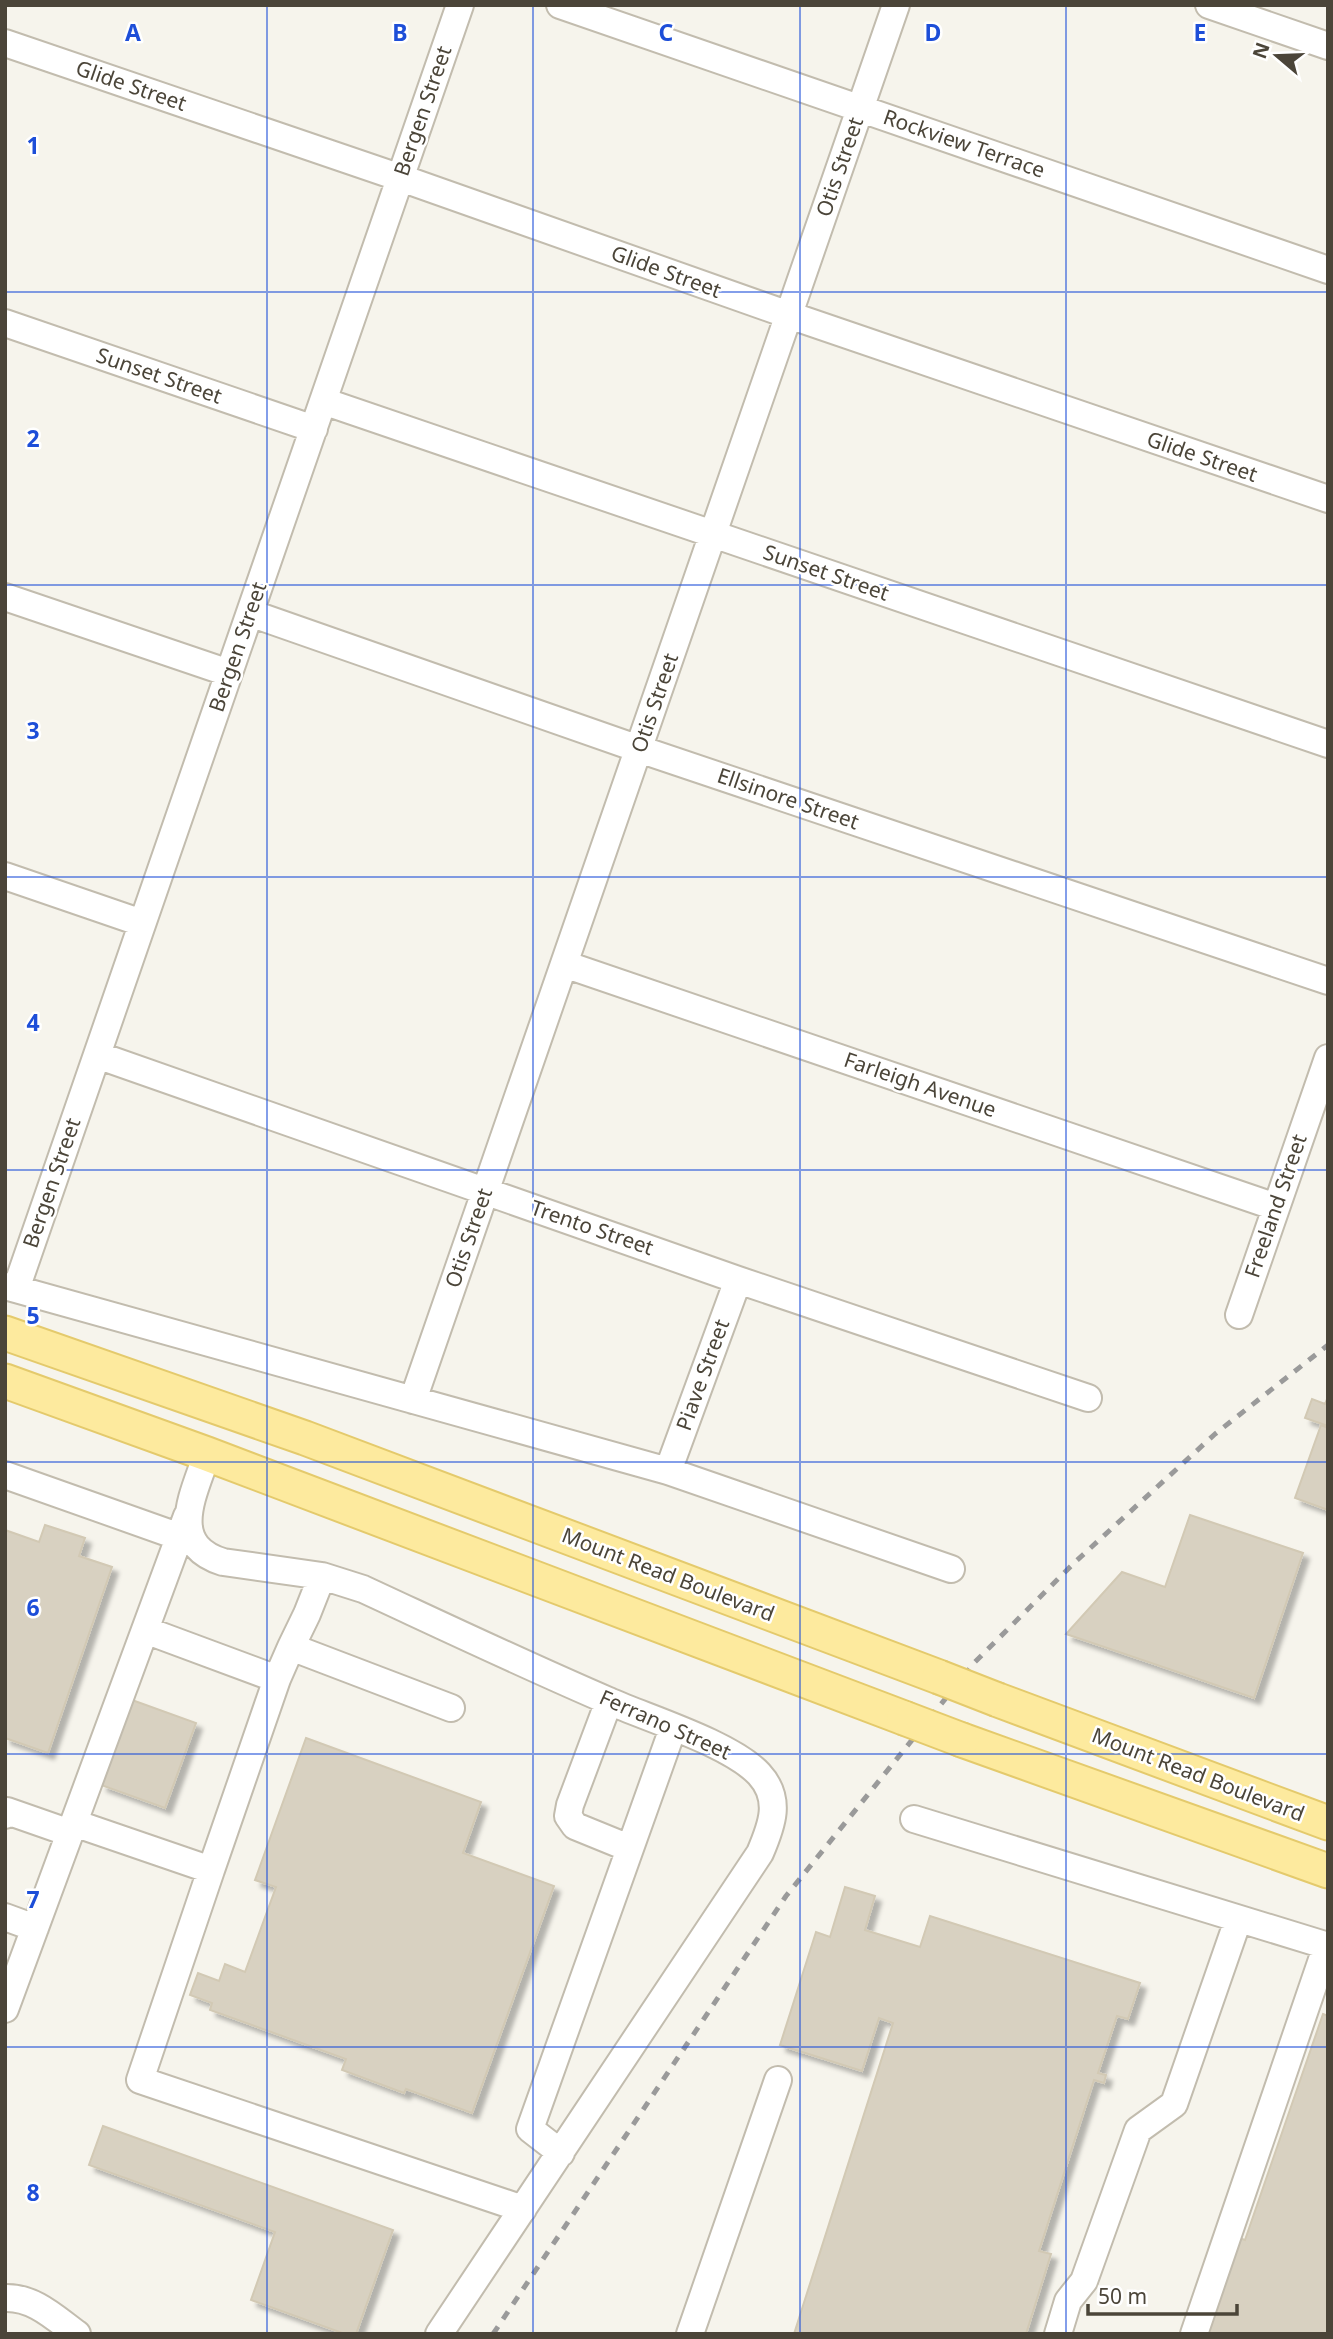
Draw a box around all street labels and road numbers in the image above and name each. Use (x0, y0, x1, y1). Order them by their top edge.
street label: Bergen Street (387, 42, 458, 179)
street label: Glide Street (72, 53, 191, 117)
street label: Rockview Terrace (880, 102, 1049, 184)
street label: Otis Street (809, 113, 869, 220)
street label: Glide Street (608, 238, 726, 304)
street label: Sunset Street (93, 340, 226, 410)
street label: Glide Street (1143, 424, 1262, 488)
street label: Sunset Street (760, 537, 893, 607)
street label: Bergen Street (202, 578, 273, 715)
street label: Otis Street (624, 649, 684, 756)
street label: Ellsinore Street (714, 761, 863, 835)
street label: Farleigh Avenue (841, 1045, 1000, 1123)
street label: Bergen Street (16, 1114, 87, 1251)
street label: Freeland Street (1237, 1130, 1313, 1281)
street label: Otis Street (438, 1184, 498, 1291)
street label: Trento Street (527, 1193, 658, 1261)
street label: Piave Street (669, 1315, 735, 1434)
street label: Mount Read Boulevard (558, 1521, 779, 1628)
street label: Ferrano Street (595, 1683, 736, 1766)
street label: Mount Read Boulevard (1088, 1721, 1309, 1828)

